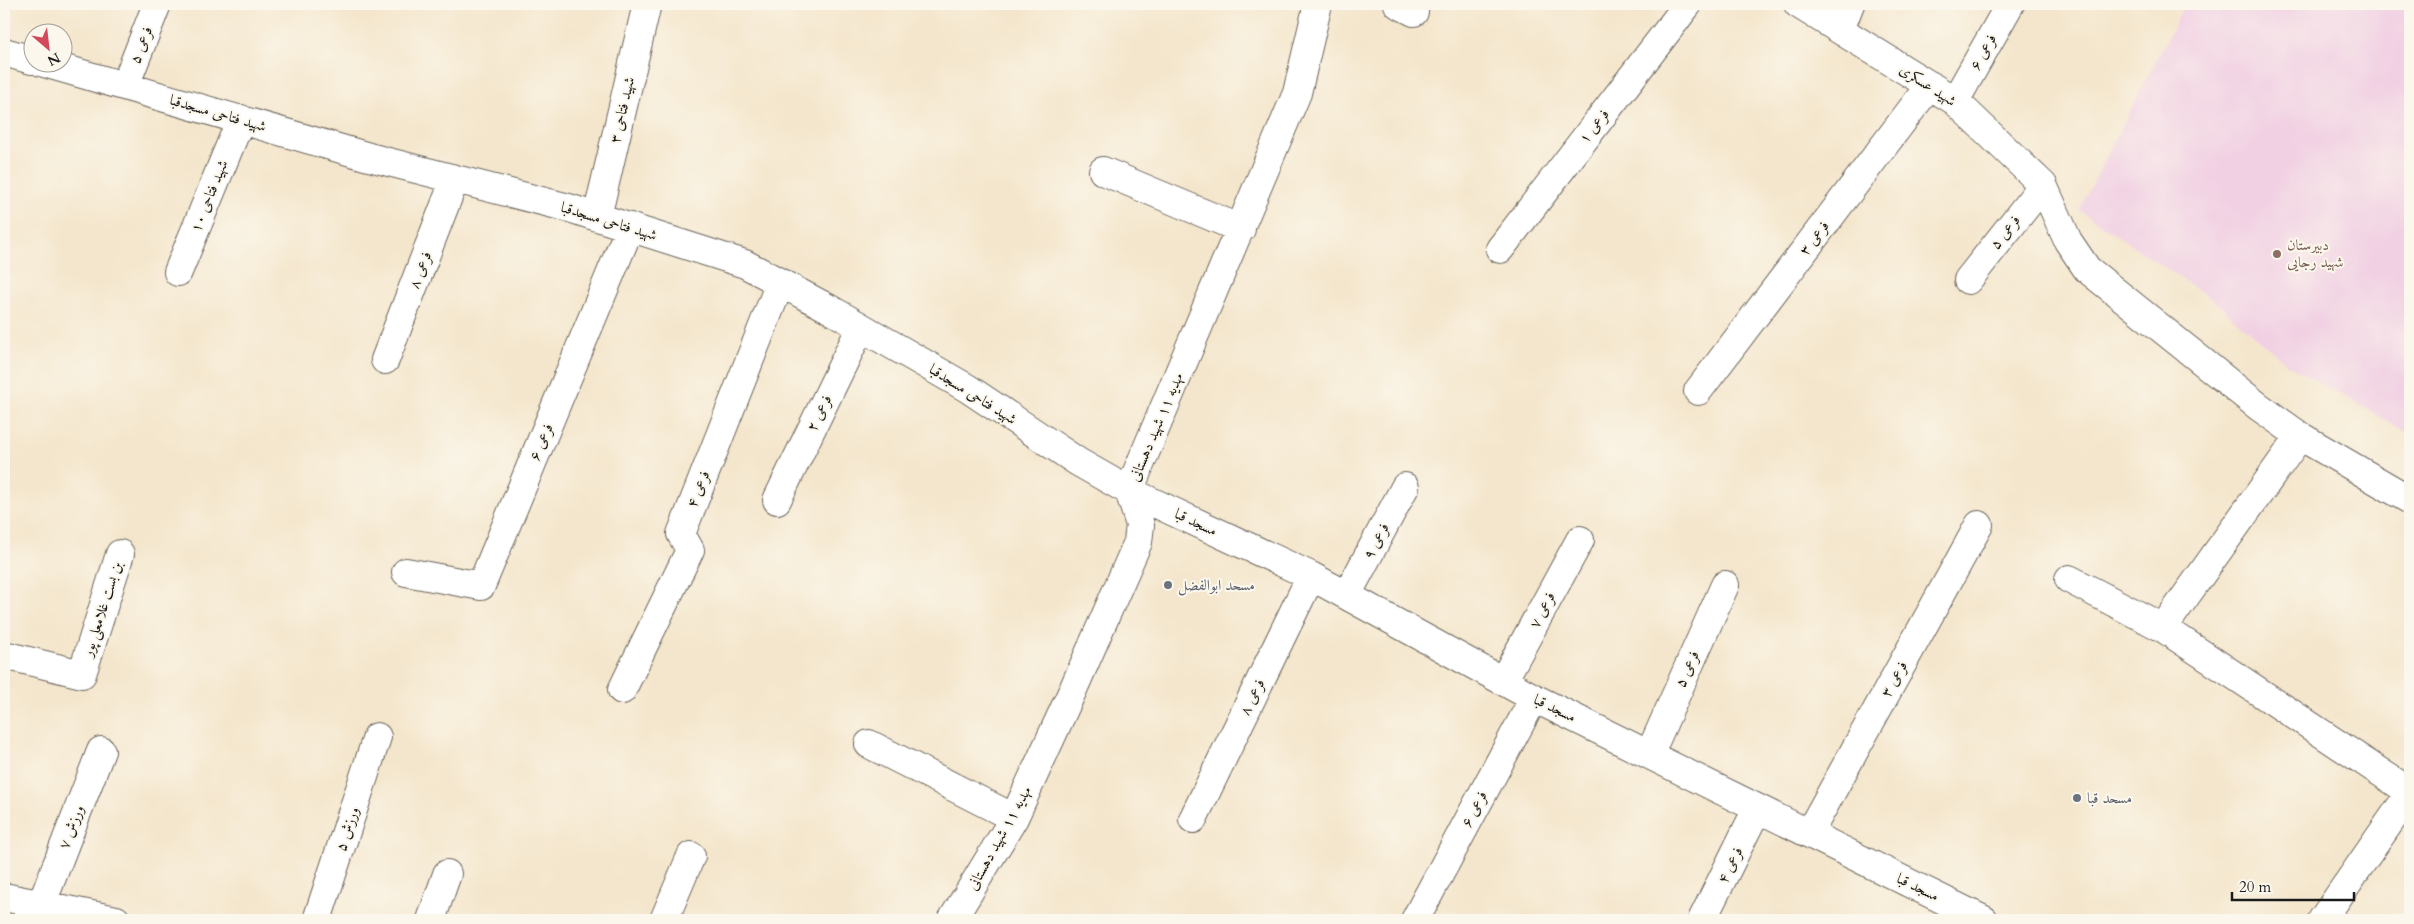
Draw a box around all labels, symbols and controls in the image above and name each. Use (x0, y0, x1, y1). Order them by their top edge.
north arrow (22, 22, 72, 72)
street label: فرعی ۵ (125, 23, 157, 67)
street label: فرعی ۶ (1965, 30, 2001, 74)
text: N (44, 48, 64, 70)
street label: شهید عسکری (1896, 59, 1960, 111)
street label: شهید فتاحی ۳ (605, 75, 639, 145)
street label: شهید فتاحی مسجدقبا (167, 90, 269, 136)
street label: فرعی ۱ (1574, 105, 1614, 147)
street label: شهید فتاحی ۱۰ (185, 157, 233, 235)
street label: شهید فتاحی مسجدقبا (558, 197, 660, 245)
street label: فرعی ۵ (1985, 211, 2025, 253)
street label: فرعی ۳ (1794, 217, 1834, 259)
place label: دبیرستان شهید رجایی (2287, 235, 2343, 272)
street label: فرعی ۸ (404, 248, 436, 292)
marker: دبیرستان شهید رجایی (2271, 248, 2283, 260)
street label: شهید فتاحی مسجدقبا (925, 359, 1021, 429)
street label: مهدیه ۱۱ شهید دهستانی (1124, 369, 1188, 484)
street label: فرعی ۲ (802, 391, 836, 435)
street label: فرعی ۶ (524, 420, 558, 464)
street label: فرعی ۴ (682, 467, 714, 511)
street label: مسجد قبا (1171, 503, 1221, 541)
street label: فرعی ۹ (1358, 519, 1394, 563)
street label: بن بست غلامعلی پور (77, 559, 128, 661)
place label: مسحد ابوالفضل (1178, 575, 1255, 596)
marker: مسحد ابوالفضل (1162, 579, 1174, 591)
street label: فرعی ۷ (1524, 588, 1560, 632)
street label: فرعی ۵ (1670, 647, 1704, 691)
street label: فرعی ۳ (1876, 657, 1912, 701)
street label: فرعی ۸ (1235, 675, 1269, 719)
street label: مسجد قبا (1530, 689, 1580, 727)
street label: مهدیه ۱۱ شهید دهستانی (962, 782, 1036, 894)
street label: فرعی ۶ (1456, 787, 1492, 831)
place label: مسحد قبا (2087, 788, 2132, 808)
marker: مسحد قبا (2071, 792, 2083, 804)
street label: ورزش ۷ (53, 802, 89, 852)
street label: ورزش ۵ (330, 804, 364, 854)
street label: فرعی ۴ (1713, 843, 1747, 887)
street label: مسجد قبا (1893, 868, 1943, 906)
scale bar (2232, 869, 2354, 901)
text: 20 m (2239, 877, 2271, 897)

